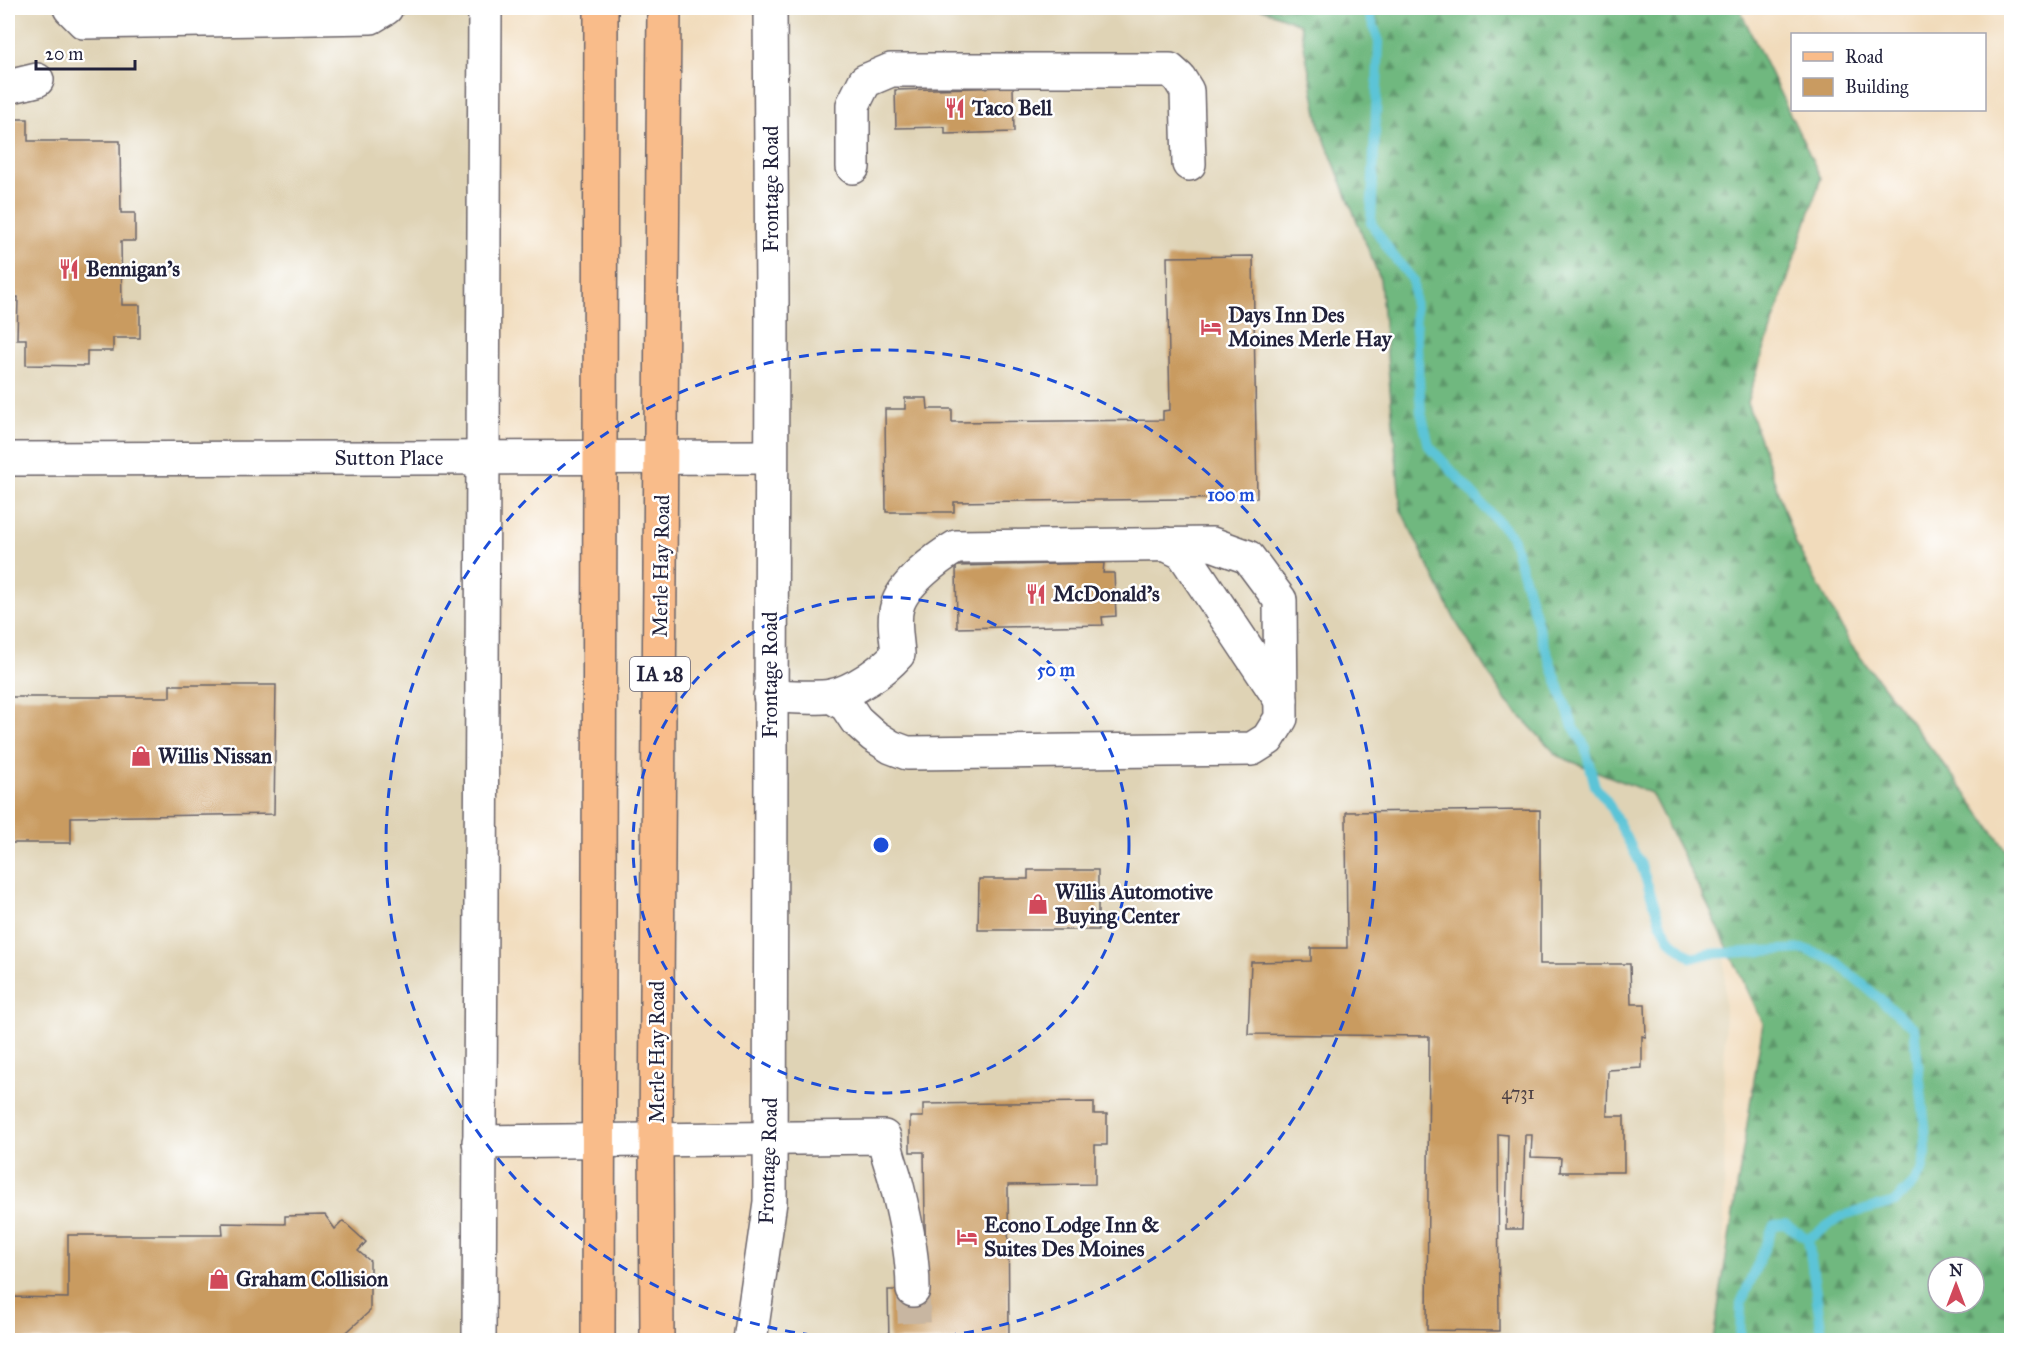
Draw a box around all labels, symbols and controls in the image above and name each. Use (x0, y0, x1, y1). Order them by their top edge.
scale bar (36, 33, 135, 71)
legend (1791, 33, 1986, 111)
text: 20 m (45, 43, 83, 65)
text: Road (1845, 46, 1883, 68)
text: Building (1845, 76, 1909, 99)
place label: Taco Bell (971, 95, 1053, 121)
restaurant icon: Taco Bell (943, 96, 967, 120)
street label: Frontage Road (758, 125, 784, 253)
place label: Bennigan's (86, 256, 180, 282)
restaurant icon: Bennigan's (57, 257, 81, 281)
place label: Days Inn Des Moines Merle Hay (1228, 302, 1393, 352)
hotel icon: Days Inn Des Moines Merle Hay (1199, 315, 1223, 339)
street label: Sutton Place (335, 445, 444, 471)
text: 100 m (1208, 484, 1255, 506)
street label: Merle Hay Road (647, 494, 675, 638)
place label: McDonald's (1053, 581, 1160, 607)
restaurant icon: McDonald's (1024, 582, 1048, 606)
street label: Frontage Road (757, 611, 783, 739)
road number: IA 28 (630, 657, 690, 691)
text: 50 m (1037, 659, 1076, 681)
place label: Willis Nissan (158, 743, 273, 769)
shop icon: Willis Nissan (129, 744, 153, 768)
centre of rings (871, 835, 891, 855)
place label: Willis Automotive Buying Center (1055, 879, 1213, 929)
shop icon: Willis Automotive Buying Center (1026, 892, 1050, 916)
street label: Merle Hay Road (644, 980, 670, 1123)
house number: 4731 (1501, 1082, 1535, 1104)
street label: Frontage Road (753, 1097, 783, 1225)
place label: Econo Lodge Inn & Suites Des Moines (984, 1212, 1159, 1262)
hotel icon: Econo Lodge Inn & Suites Des Moines (955, 1225, 979, 1249)
north arrow (1926, 1255, 1986, 1315)
text: N (1949, 1261, 1963, 1280)
place label: Graham Collision (236, 1266, 389, 1292)
shop icon: Graham Collision (207, 1267, 231, 1291)

